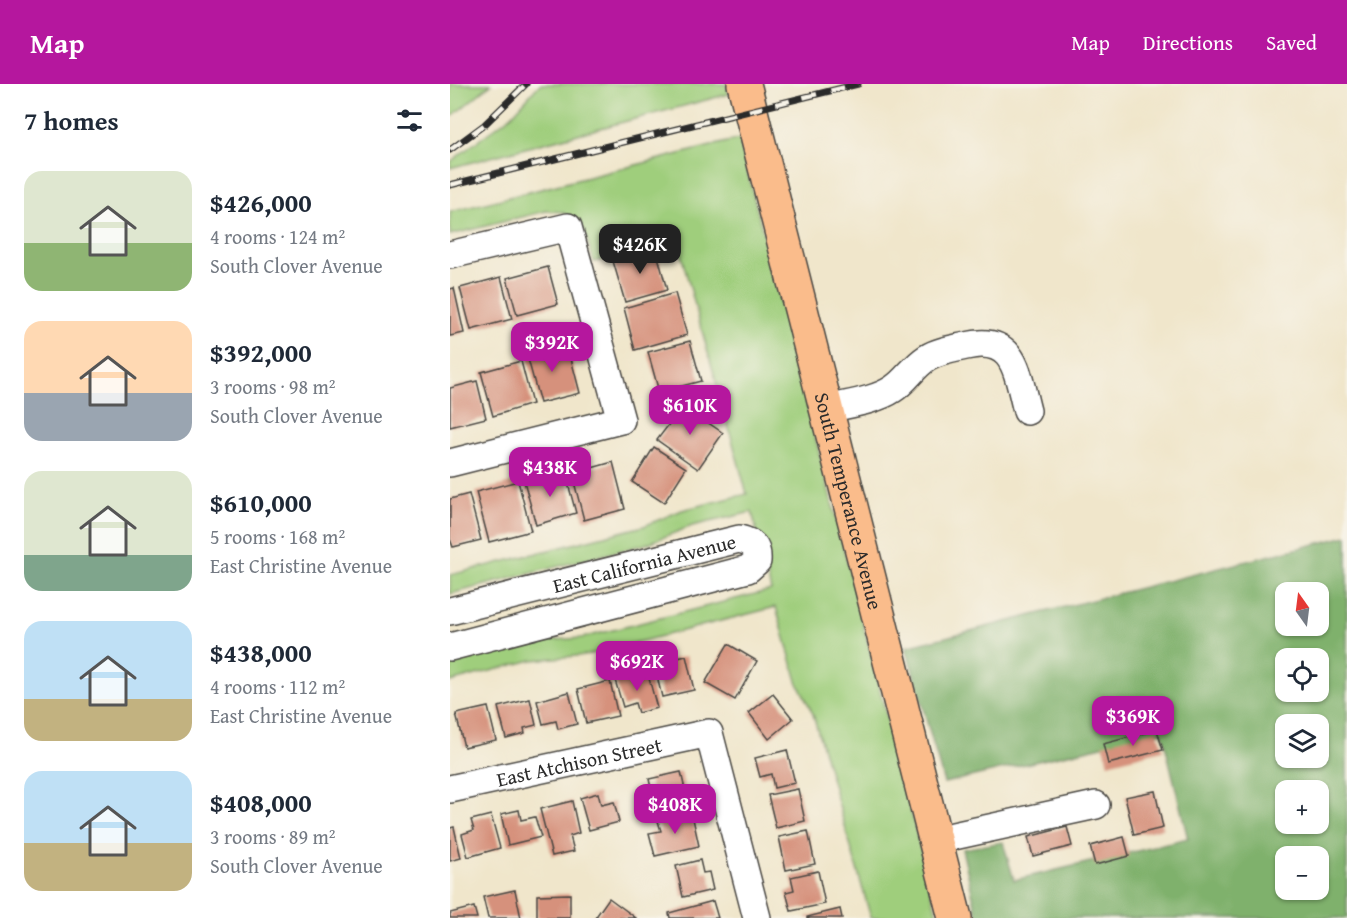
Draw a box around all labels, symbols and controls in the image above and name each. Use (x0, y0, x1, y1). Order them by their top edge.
text: Map (30, 22, 84, 63)
text: Map (1071, 27, 1110, 58)
text: Directions (1143, 27, 1233, 58)
text: Saved (1266, 27, 1317, 58)
text: 7 homes (24, 101, 119, 140)
icon: filters (393, 104, 426, 137)
text: $426,000 (210, 183, 312, 222)
icon: home (72, 195, 144, 267)
text: 4 rooms · 124 m² (210, 222, 345, 251)
pin: $426K (598, 224, 682, 275)
text: $426K (613, 229, 667, 258)
text: South Clover Avenue (210, 251, 383, 280)
pin: $392K (510, 322, 594, 373)
text: $392K (525, 327, 579, 356)
text: $392,000 (210, 333, 312, 372)
icon: home (72, 345, 144, 417)
text: 3 rooms · 98 m² (210, 372, 336, 401)
pin: $610K (648, 385, 732, 436)
street label: South Temperance Avenue (808, 389, 891, 612)
text: $610K (663, 390, 717, 419)
text: South Clover Avenue (210, 401, 383, 430)
pin: $438K (508, 447, 592, 498)
text: $438K (523, 452, 577, 481)
text: $610,000 (210, 483, 312, 522)
icon: home (72, 495, 144, 567)
text: 5 rooms · 168 m² (210, 522, 345, 551)
street label: East California Avenue (550, 526, 739, 599)
text: East Christine Avenue (210, 551, 392, 580)
north arrow (1275, 582, 1329, 636)
map controls (1275, 582, 1329, 900)
text: $438,000 (210, 633, 312, 672)
pin: $692K (595, 641, 679, 692)
icon: home (72, 645, 144, 717)
text: $692K (610, 646, 664, 675)
button: locate (1275, 648, 1329, 702)
text: 4 rooms · 112 m² (210, 672, 345, 701)
pin: $369K (1091, 696, 1175, 747)
text: East Christine Avenue (210, 701, 392, 730)
text: $369K (1106, 701, 1160, 730)
button: layers (1275, 714, 1329, 768)
street label: East Atchison Street (494, 729, 664, 793)
button: + (1275, 780, 1329, 834)
text: $408,000 (210, 783, 312, 822)
pin: $408K (633, 784, 717, 835)
text: $408K (648, 789, 702, 818)
icon: home (72, 795, 144, 867)
text: 3 rooms · 89 m² (210, 822, 336, 851)
button: − (1275, 846, 1329, 900)
text: South Clover Avenue (210, 851, 383, 880)

